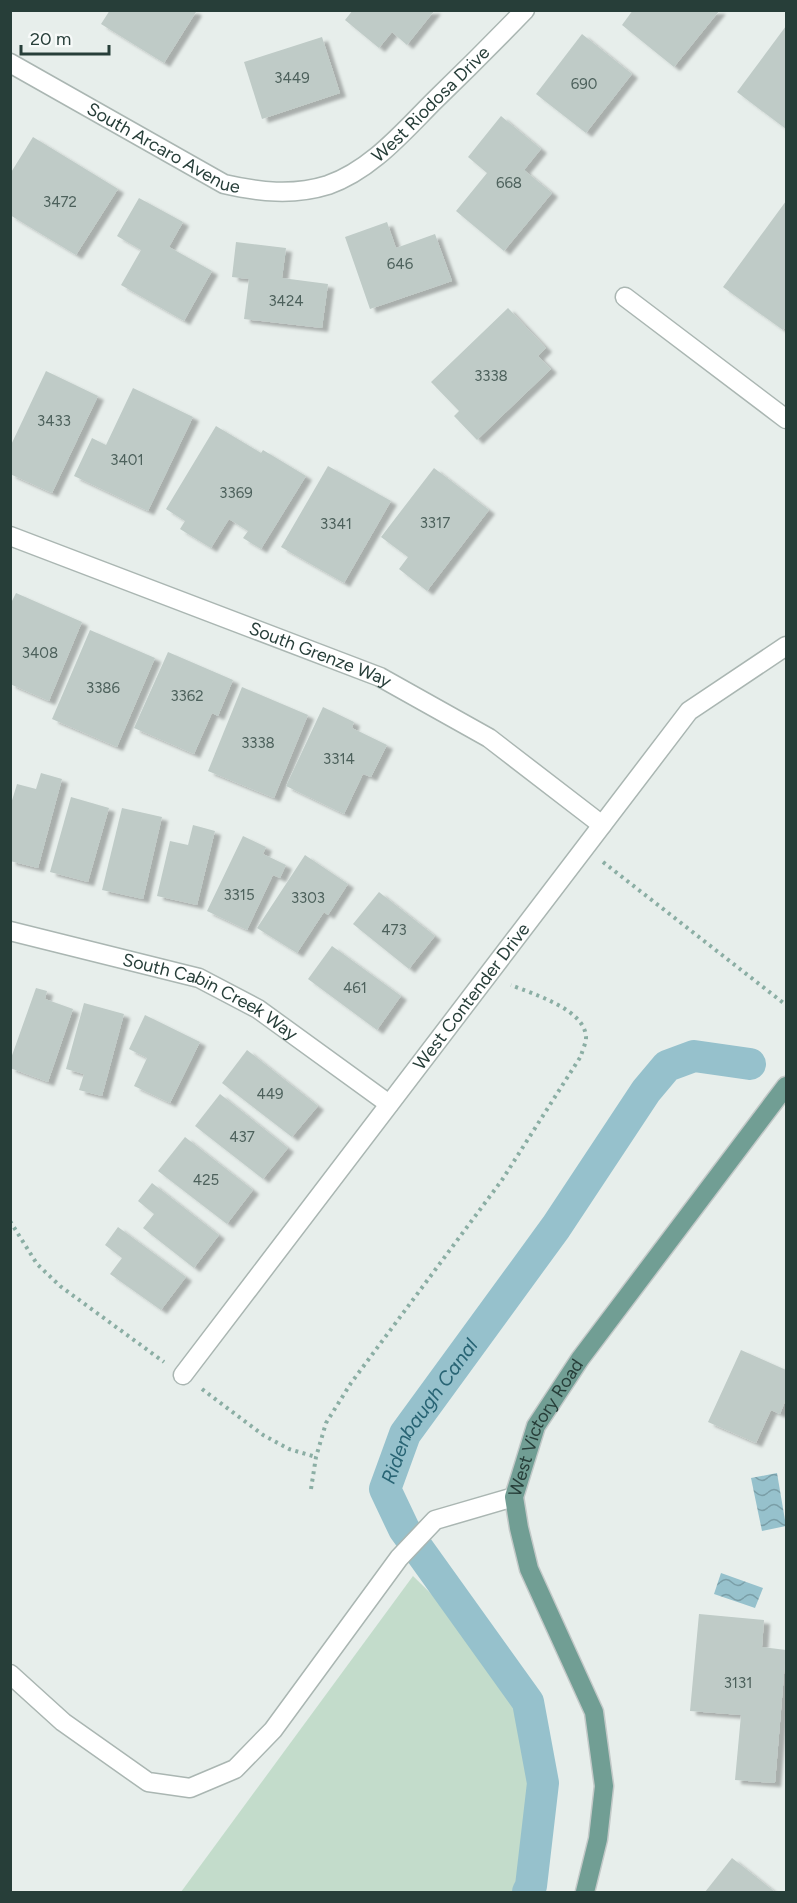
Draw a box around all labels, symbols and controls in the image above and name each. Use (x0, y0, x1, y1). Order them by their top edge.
scale bar (21, 18, 110, 56)
text: 20 m (30, 28, 71, 50)
street label: West Riodosa Drive (367, 41, 494, 167)
house number: 3449 (274, 69, 310, 87)
house number: 690 (571, 75, 597, 93)
street label: South Arcaro Avenue (83, 98, 242, 198)
house number: 668 (496, 174, 522, 192)
house number: 3472 (43, 193, 77, 211)
house number: 646 (387, 255, 414, 273)
house number: 3424 (268, 292, 304, 310)
house number: 3338 (474, 367, 508, 385)
house number: 3433 (37, 412, 71, 430)
house number: 3401 (110, 451, 144, 469)
house number: 3369 (219, 484, 253, 502)
house number: 3317 (420, 514, 450, 532)
house number: 3341 (320, 515, 352, 533)
street label: South Grenze Way (246, 617, 396, 692)
house number: 3408 (22, 644, 58, 662)
house number: 3386 (86, 679, 121, 697)
house number: 3362 (170, 687, 204, 705)
house number: 3338 (241, 734, 275, 752)
house number: 3314 (323, 750, 355, 768)
house number: 3315 (223, 886, 255, 904)
house number: 3303 (291, 889, 325, 907)
street label: West Contender Drive (409, 919, 535, 1074)
house number: 473 (381, 921, 407, 939)
street label: South Cabin Creek Way (120, 948, 302, 1045)
house number: 461 (343, 979, 367, 997)
house number: 449 (256, 1085, 284, 1103)
house number: 437 (229, 1128, 255, 1146)
house number: 425 (193, 1171, 219, 1189)
water label: Ridenbaugh Canal (376, 1333, 483, 1487)
street label: West Victory Road (504, 1355, 588, 1499)
house number: 3131 (724, 1674, 752, 1692)

